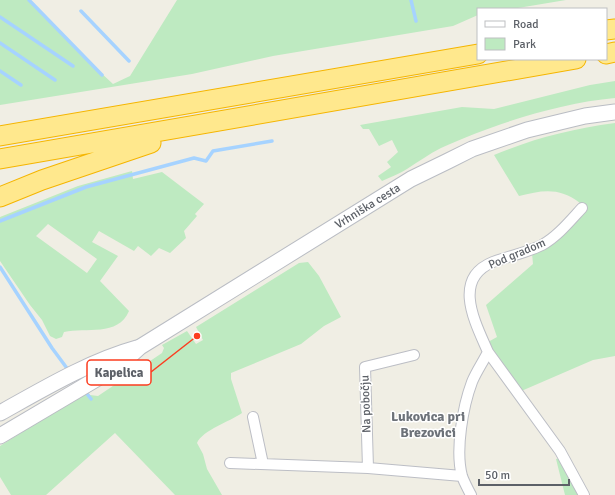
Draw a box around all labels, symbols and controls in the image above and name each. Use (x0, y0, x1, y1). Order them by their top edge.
legend (477, 8, 607, 60)
text: Road (513, 17, 539, 32)
text: Park (513, 37, 536, 52)
street label: Vrhniška cesta (332, 180, 403, 232)
street label: Pod gradom (486, 235, 548, 273)
callout: Kapelica (87, 360, 151, 385)
text: Kapelica (95, 365, 144, 381)
street label: Na pobočju (357, 375, 375, 433)
district label: Lukovica pri Brezovici (391, 408, 465, 441)
scale bar (479, 461, 569, 487)
text: 50 m (485, 468, 510, 483)

